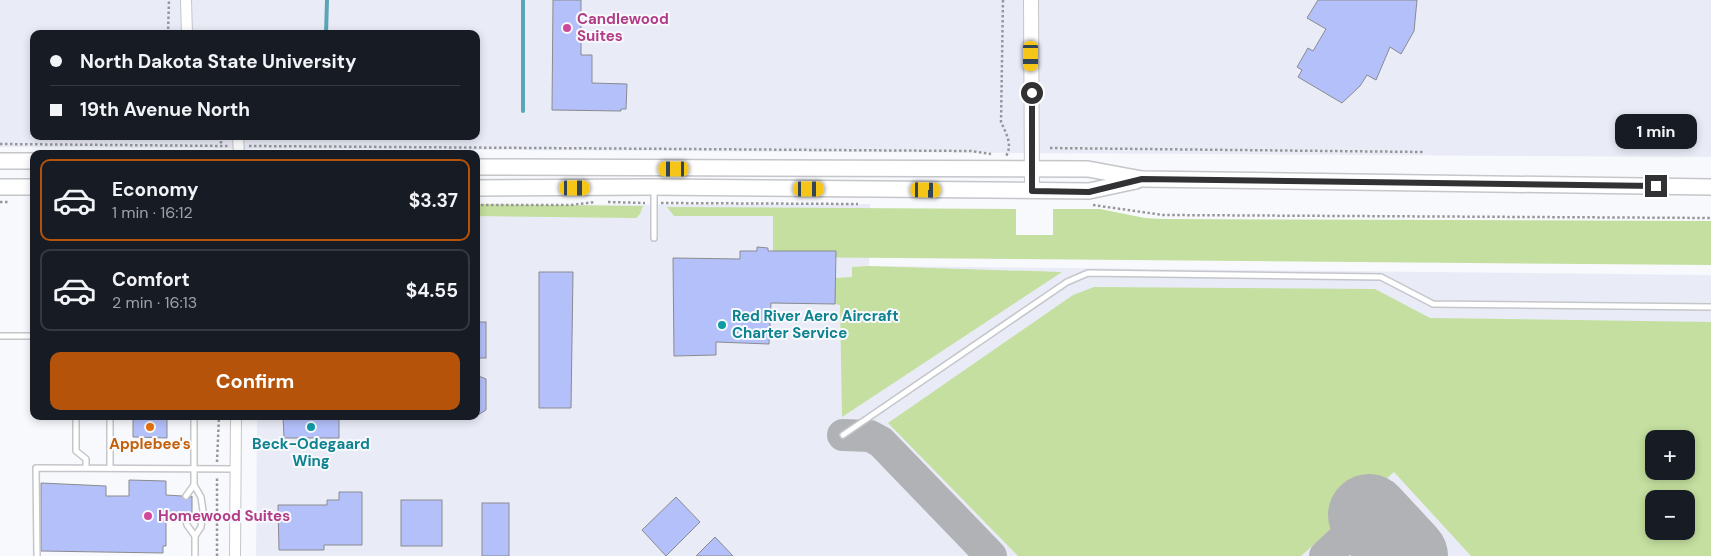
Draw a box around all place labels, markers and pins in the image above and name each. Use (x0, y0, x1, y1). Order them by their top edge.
place label: Candlewood Suites (577, 9, 669, 46)
marker: Candlewood Suites (561, 22, 573, 34)
place label: Red River Aero Aircraft Charter Service (732, 306, 899, 343)
marker: Red River Aero Aircraft Charter Service (716, 319, 728, 331)
marker: Applebee's (144, 421, 156, 433)
marker: Beck-Odegaard Wing (305, 421, 317, 433)
place label: Applebee's (109, 434, 191, 454)
place label: Beck-Odegaard Wing (252, 434, 370, 471)
place label: Homewood Suites (158, 506, 290, 526)
marker: Homewood Suites (142, 510, 154, 522)

